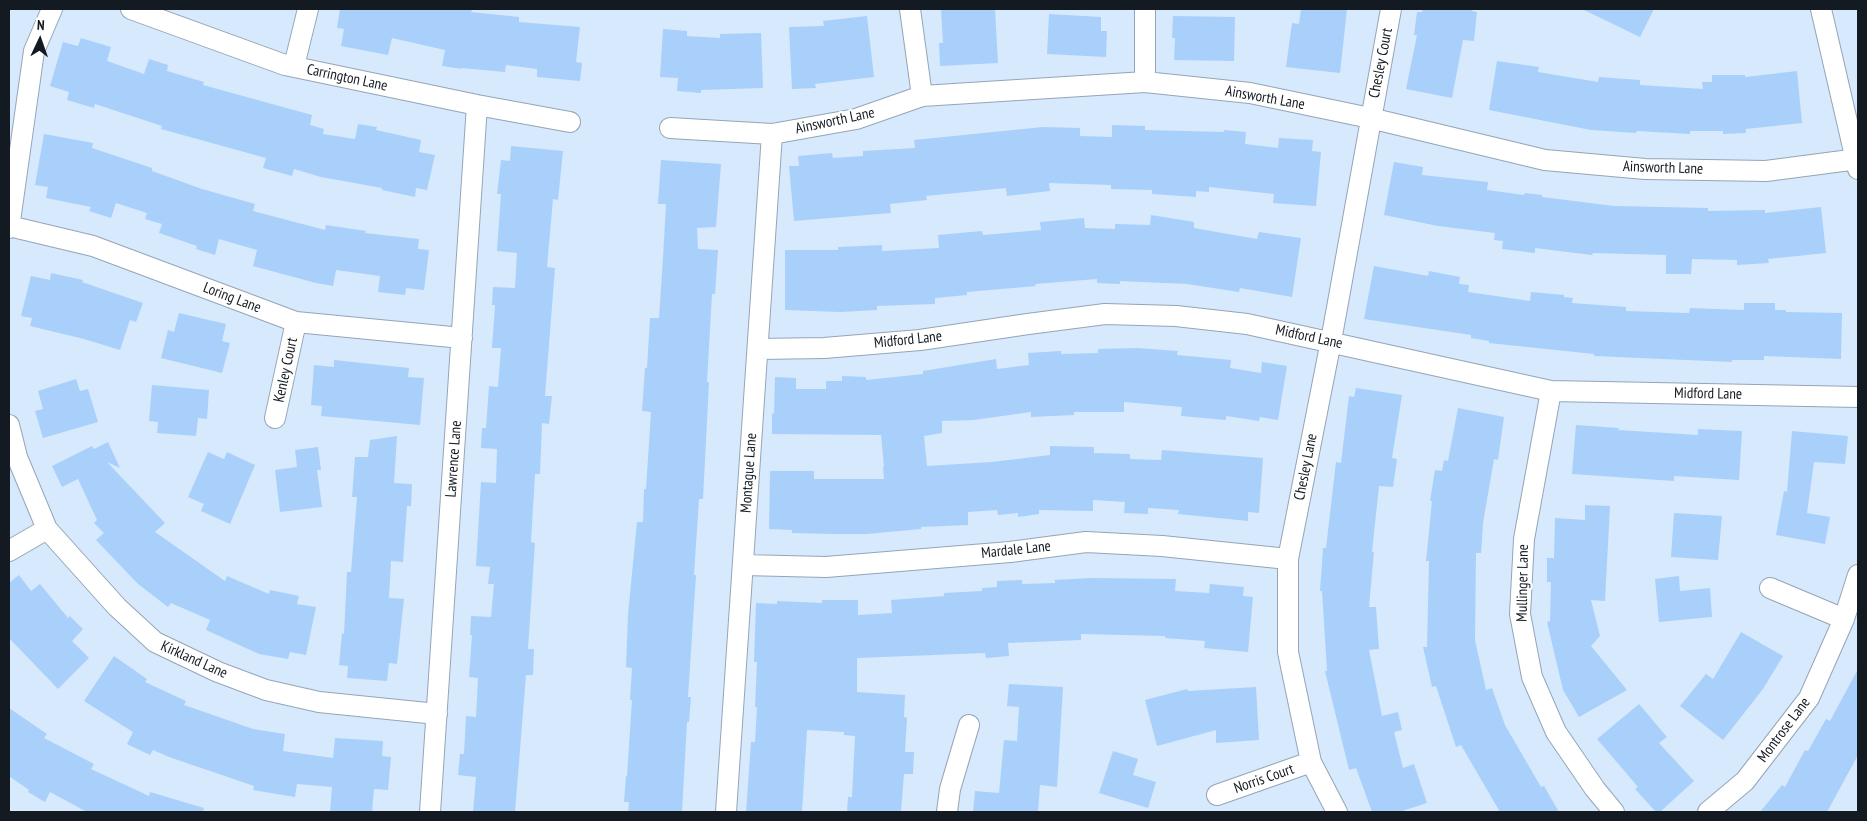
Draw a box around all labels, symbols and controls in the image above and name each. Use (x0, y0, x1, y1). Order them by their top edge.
north arrow (15, 15, 65, 65)
text: N (37, 16, 45, 34)
street label: Chesley Court (1365, 26, 1397, 100)
street label: Carrington Lane (305, 61, 389, 95)
street label: Ainsworth Lane (1224, 82, 1306, 114)
street label: Ainsworth Lane (794, 104, 876, 138)
street label: Ainsworth Lane (1623, 158, 1703, 178)
street label: Loring Lane (201, 279, 263, 317)
street label: Midford Lane (1274, 321, 1344, 353)
street label: Midford Lane (873, 327, 943, 353)
street label: Kenley Court (270, 336, 302, 404)
street label: Midford Lane (1674, 384, 1742, 404)
street label: Lawrence Lane (442, 420, 466, 498)
street label: Chesley Lane (1291, 432, 1321, 502)
street label: Montague Lane (737, 433, 761, 513)
street label: Mardale Lane (980, 537, 1052, 563)
street label: Mullinger Lane (1513, 544, 1533, 622)
street label: Kirkland Lane (158, 637, 230, 683)
street label: Montrose Lane (1754, 694, 1814, 766)
street label: Norris Court (1232, 760, 1296, 798)

